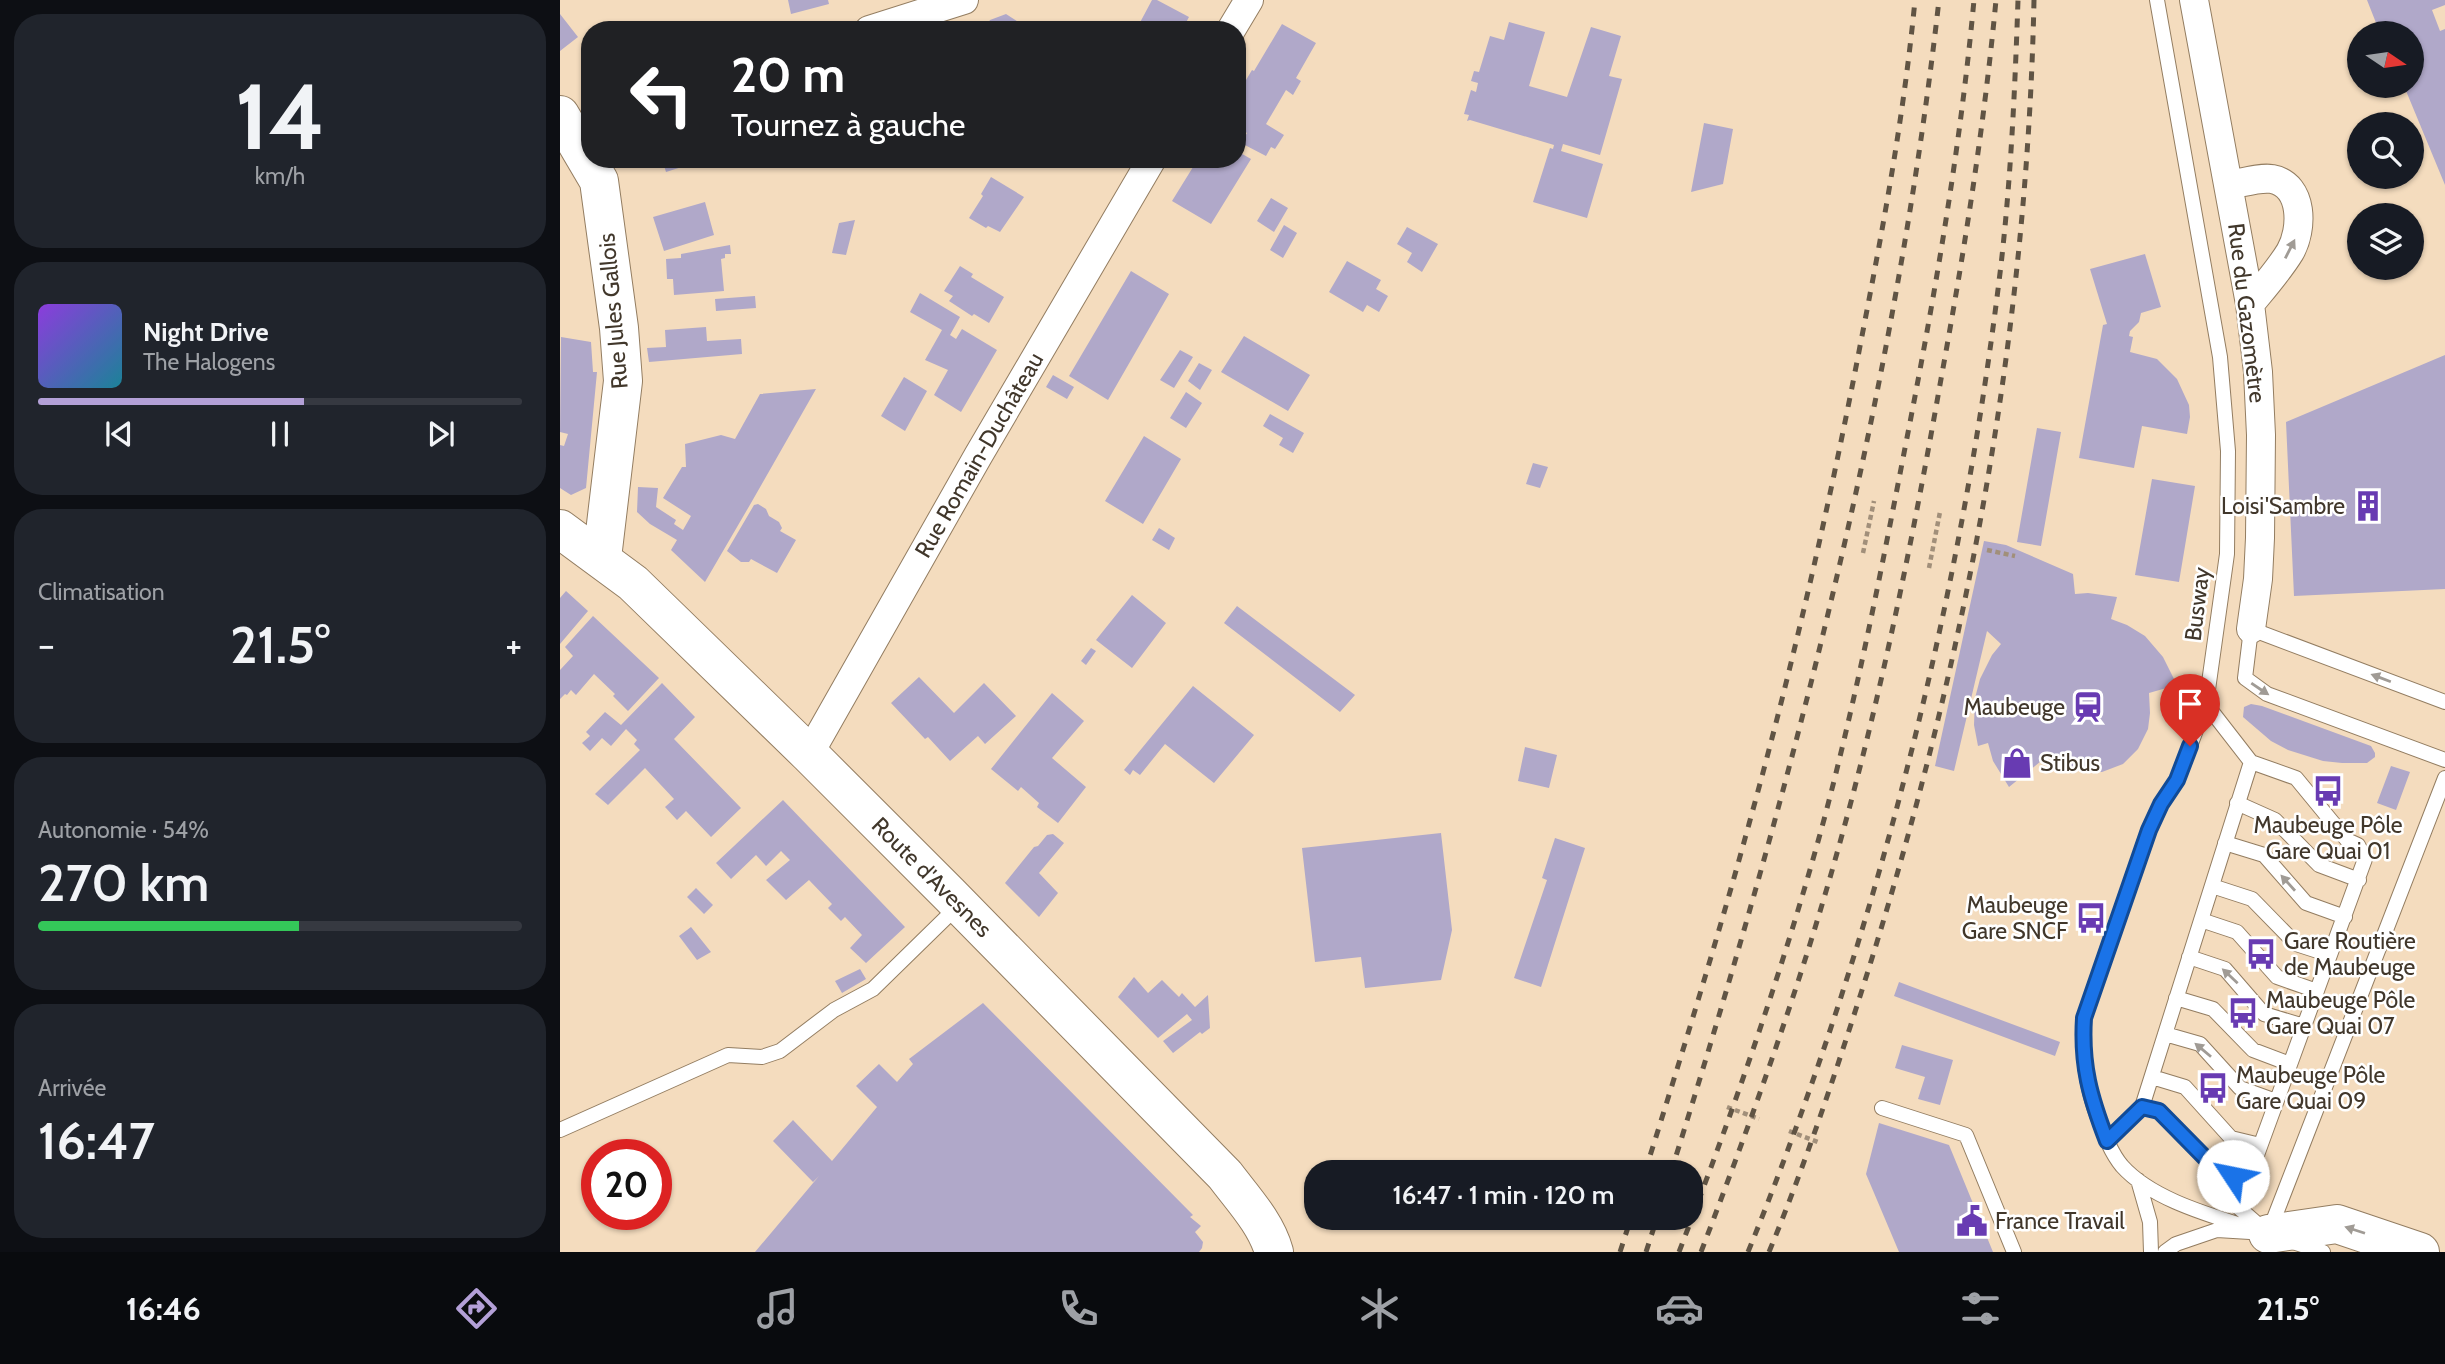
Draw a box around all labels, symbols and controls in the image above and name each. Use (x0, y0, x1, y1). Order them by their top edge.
north arrow (2347, 21, 2424, 98)
map controls (2347, 21, 2424, 280)
text: 20 m (731, 45, 845, 104)
icon: left (616, 49, 707, 140)
text: 14 (235, 61, 325, 172)
text: Tournez à gauche (731, 105, 965, 144)
button: search (2347, 112, 2424, 189)
text: km/h (255, 162, 305, 190)
button: layers (2347, 203, 2424, 280)
street label: Rue du Gazomètre (2222, 222, 2272, 405)
street label: Rue Jules Gallois (592, 232, 634, 390)
one-way arrow (2284, 239, 2295, 259)
text: Night Drive (143, 316, 269, 348)
street label: Rue Romain-Duchâteau (909, 347, 1049, 563)
text: The Halogens (143, 348, 275, 376)
icon: previous (100, 415, 138, 453)
icon: pause (261, 415, 299, 453)
icon: next (422, 415, 460, 453)
building icon: Loisi'Sambre (2351, 489, 2385, 523)
place label: Loisi'Sambre (2221, 492, 2345, 520)
street label: Busway (2179, 565, 2215, 642)
text: Climatisation (38, 578, 165, 606)
text: 21.5° (230, 613, 330, 676)
text: − (38, 621, 55, 668)
text: + (505, 621, 522, 668)
one-way arrow (2371, 672, 2392, 683)
pin (2160, 674, 2220, 746)
one-way arrow (2251, 682, 2269, 696)
icon: arrive (2171, 685, 2209, 723)
station icon: Maubeuge (2071, 690, 2105, 724)
place label: Maubeuge (1964, 693, 2065, 721)
shop icon: Stibus (2000, 746, 2034, 780)
place label: Stibus (2040, 749, 2100, 777)
bus stop icon: Maubeuge Pôle Gare Quai 01 (2311, 774, 2345, 808)
street label: Route d'Avesnes (866, 811, 998, 943)
place label: Maubeuge Pôle Gare Quai 01 (2253, 811, 2403, 865)
text: Autonomie · 54% (38, 816, 209, 844)
text: 270 km (38, 851, 209, 914)
one-way arrow (2280, 874, 2296, 892)
place label: Maubeuge Gare SNCF (1962, 891, 2068, 945)
bus stop icon: Maubeuge Gare SNCF (2074, 901, 2108, 935)
place label: Gare Routière de Maubeuge (2284, 927, 2416, 981)
bus stop icon: Gare Routière de Maubeuge (2244, 937, 2278, 971)
one-way arrow (2222, 969, 2239, 985)
place label: Maubeuge Pôle Gare Quai 07 (2266, 986, 2415, 1040)
bus stop icon: Maubeuge Pôle Gare Quai 07 (2226, 996, 2260, 1030)
one-way arrow (2194, 1043, 2212, 1058)
place label: Maubeuge Pôle Gare Quai 09 (2236, 1061, 2385, 1115)
bus stop icon: Maubeuge Pôle Gare Quai 09 (2196, 1071, 2230, 1105)
text: Arrivée (38, 1074, 106, 1102)
text: 16:47 (38, 1109, 155, 1172)
speed limit sign: 20 (581, 1139, 672, 1230)
position arrow (2196, 1139, 2270, 1213)
text: 16:47 · 1 min · 120 m (1393, 1179, 1614, 1211)
public building icon: France Travail (1955, 1204, 1989, 1238)
place label: France Travail (1995, 1207, 2125, 1235)
one-way arrow (2344, 1224, 2365, 1235)
icon: directions (452, 1284, 501, 1333)
icon: music (753, 1284, 802, 1333)
icon: phone (1054, 1284, 1103, 1333)
icon: climate (1355, 1284, 1404, 1333)
icon: car (1655, 1284, 1704, 1333)
icon: filters (1956, 1284, 2005, 1333)
text: 16:46 (126, 1289, 201, 1328)
text: 21.5° (2257, 1289, 2319, 1328)

